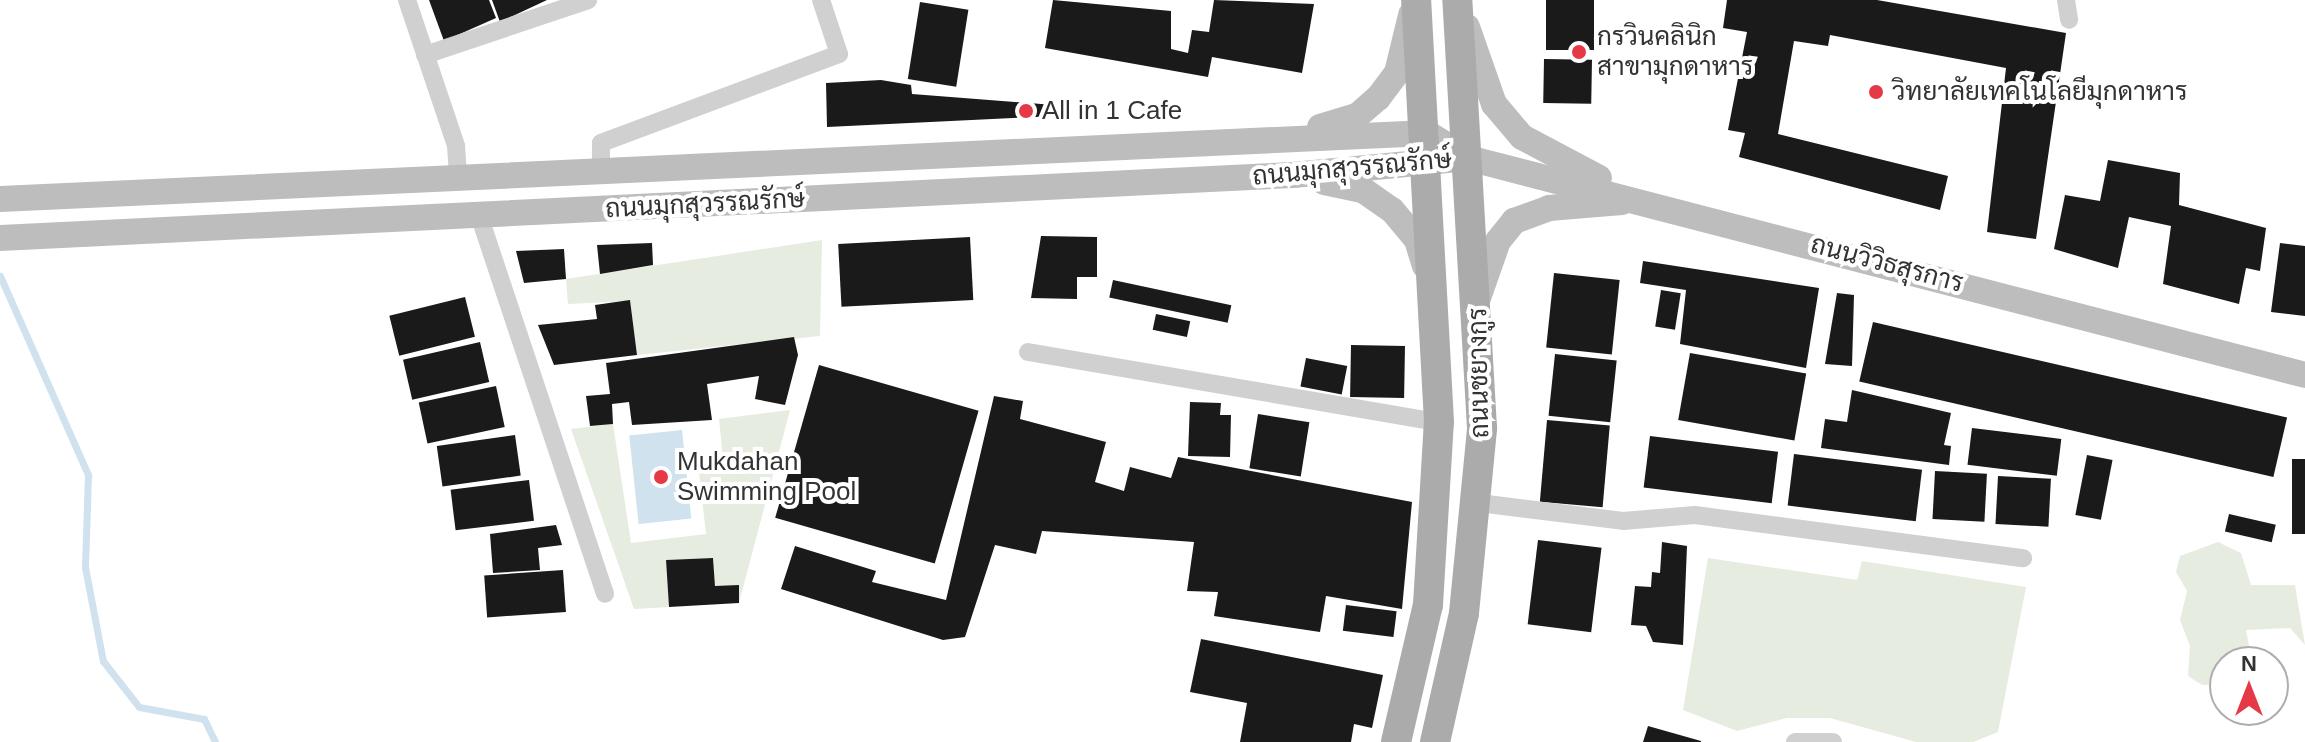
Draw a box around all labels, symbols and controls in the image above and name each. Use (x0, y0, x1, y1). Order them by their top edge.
place label: กรวินคลินิก สาขามุกดาหาร (1597, 21, 1753, 82)
marker: กรวินคลินิก สาขามุกดาหาร (1568, 41, 1590, 63)
place label: วิทยาลัยเทคโนโลยีมุกดาหาร (1892, 76, 2188, 108)
marker: วิทยาลัยเทคโนโลยีมุกดาหาร (1867, 83, 1885, 101)
place label: All in 1 Cafe (1042, 95, 1182, 127)
marker: All in 1 Cafe (1017, 102, 1035, 120)
street label: ถนนมุกสุวรรณรักษ์ (1251, 144, 1453, 192)
street label: ถนนมุกสุวรรณรักษ์ (605, 183, 805, 225)
street label: ถนนวิวิธสุรการ (1807, 229, 1967, 299)
street label: ถนนชยางกูร (1462, 307, 1496, 439)
place label: Mukdahan Swimming Pool (677, 446, 856, 508)
marker: Mukdahan Swimming Pool (652, 468, 670, 486)
north arrow (2209, 646, 2289, 726)
text: N (2241, 651, 2257, 676)

